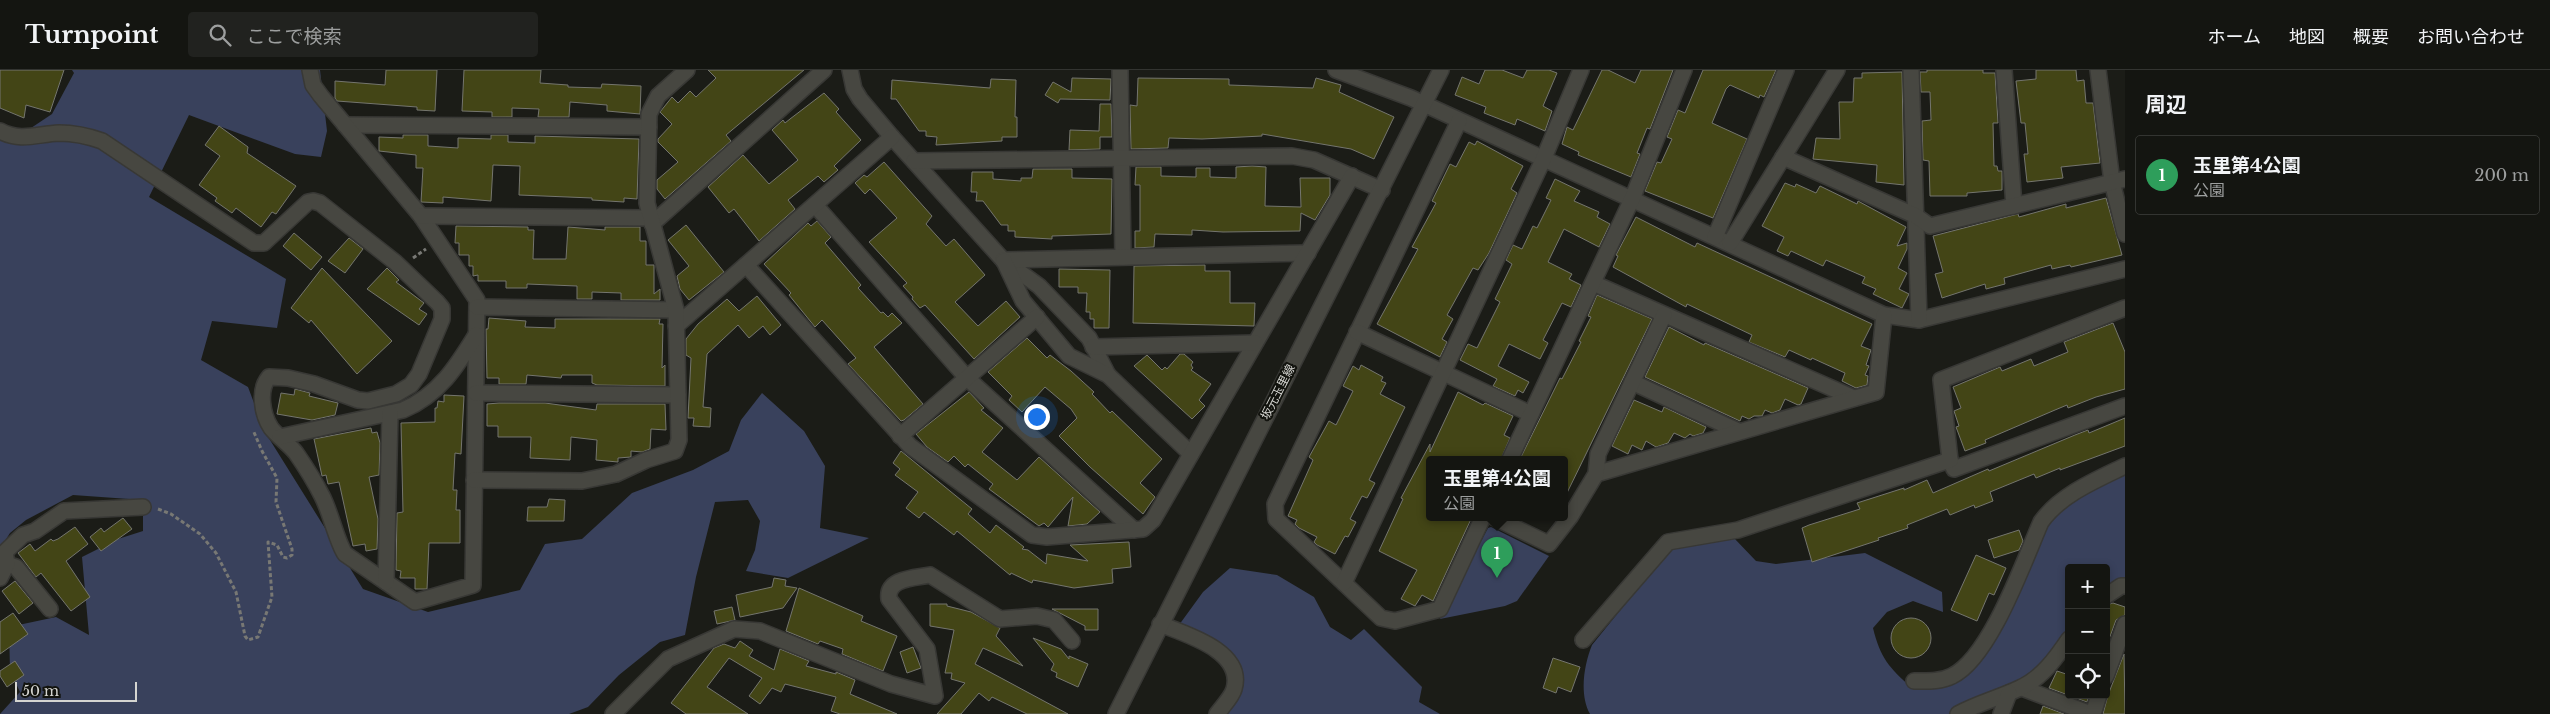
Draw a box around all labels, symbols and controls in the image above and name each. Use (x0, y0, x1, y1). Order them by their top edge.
search box (188, 12, 538, 57)
text: Turnpoint (25, 20, 158, 49)
icon: search (206, 21, 234, 49)
text: ここで検索 (246, 25, 341, 48)
text: ホーム (2208, 26, 2261, 48)
text: 地図 (2289, 26, 2325, 48)
text: 概要 (2353, 26, 2389, 48)
text: お問い合わせ (2417, 26, 2525, 48)
text: 周辺 (2145, 92, 2187, 118)
text: 玉里第4公園 (2193, 154, 2301, 177)
text: 1 (2159, 165, 2165, 185)
text: 200 m (2475, 165, 2529, 185)
text: 公園 (2193, 180, 2225, 200)
street label: 坂元玉里線 (1257, 362, 1298, 422)
your location (1024, 404, 1050, 430)
popup (1426, 456, 1568, 521)
text: 玉里第4公園 (1443, 467, 1551, 490)
text: 公園 (1443, 493, 1475, 513)
pin: 1 (1481, 537, 1513, 578)
map controls (2065, 564, 2110, 699)
button: + (2065, 564, 2110, 609)
button: − (2065, 609, 2110, 654)
button: locate (2065, 654, 2110, 699)
scale bar (15, 679, 138, 702)
text: 50 m (22, 682, 59, 700)

